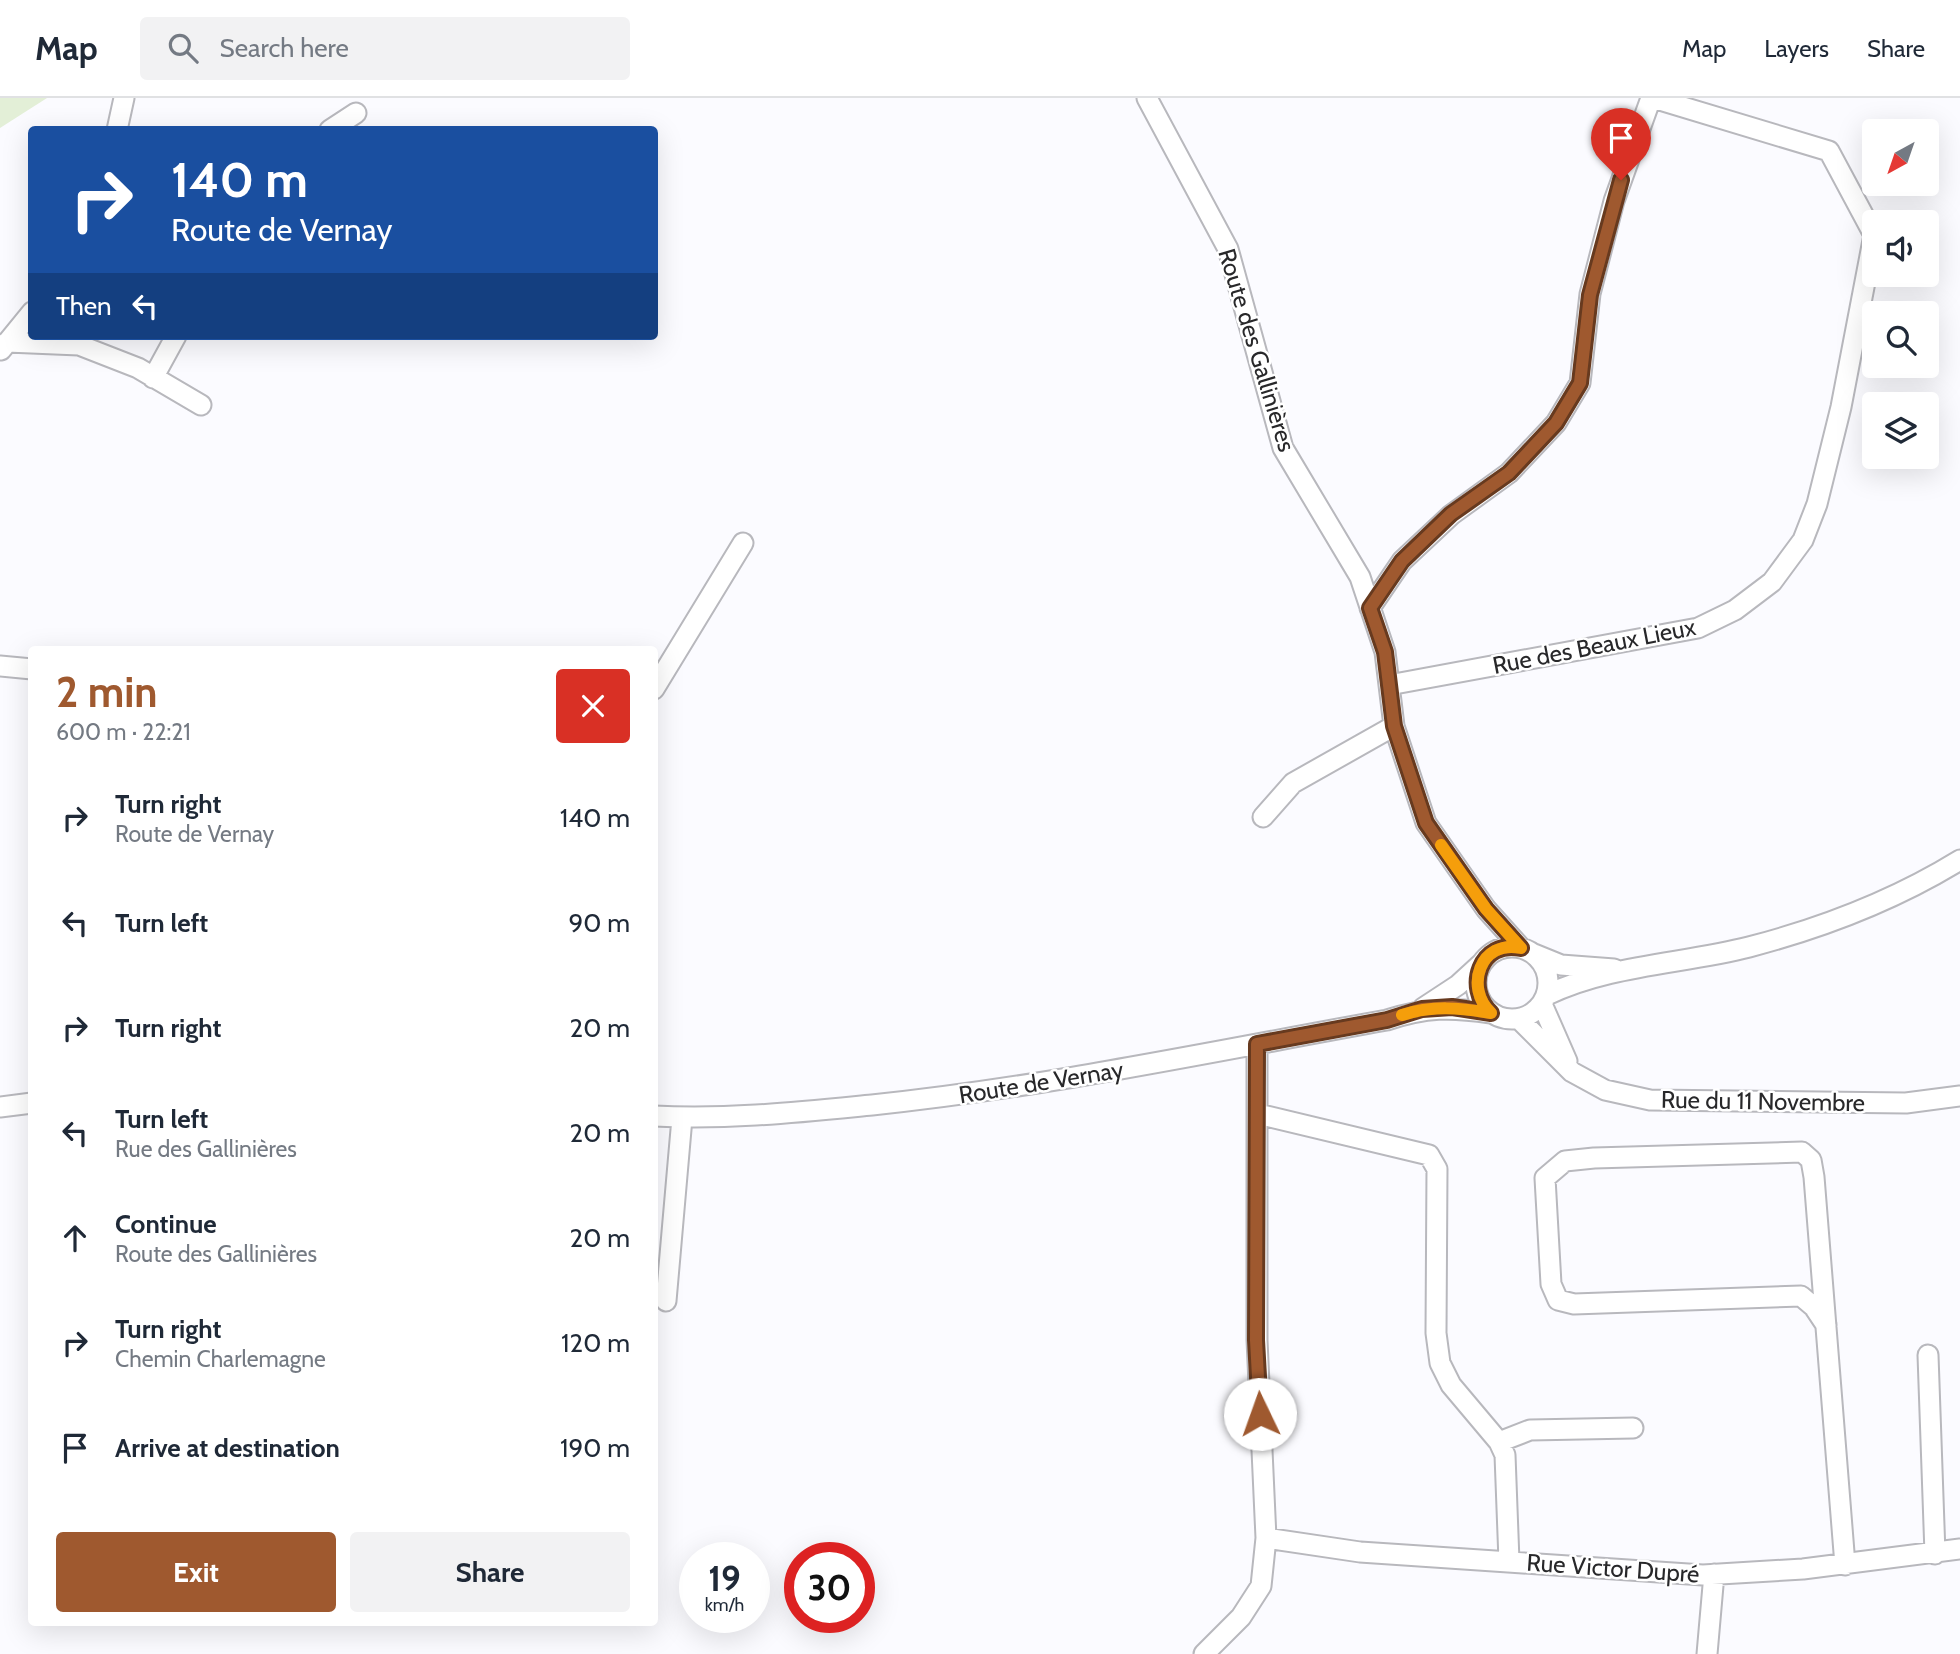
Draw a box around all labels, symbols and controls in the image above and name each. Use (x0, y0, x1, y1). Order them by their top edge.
search box (140, 17, 630, 80)
text: Map (35, 28, 98, 68)
icon: search (164, 29, 202, 67)
text: Search here (220, 32, 349, 64)
text: Map (1682, 34, 1726, 63)
text: Layers (1764, 34, 1829, 63)
text: Share (1867, 34, 1925, 63)
pin (1591, 108, 1651, 180)
icon: arrive (1602, 119, 1640, 157)
north arrow (1862, 119, 1939, 196)
map controls (1862, 119, 1939, 469)
text: 140 m (171, 150, 308, 209)
icon: right (56, 154, 147, 245)
text: Route de Vernay (171, 210, 393, 249)
button: sound (1862, 210, 1939, 287)
street label: Route des Gallinières (1212, 245, 1302, 455)
icon: left (126, 287, 164, 325)
text: Then (56, 290, 112, 322)
button: search (1862, 301, 1939, 378)
button: layers (1862, 392, 1939, 469)
street label: Rue des Beaux Lieux (1490, 612, 1699, 680)
text: 2 min (56, 666, 157, 718)
button: close (556, 669, 630, 743)
text: 600 m · 22:21 (56, 718, 191, 746)
text: Turn right (115, 788, 221, 820)
icon: right (56, 799, 94, 837)
text: 140 m (560, 802, 630, 834)
text: Route de Vernay (115, 820, 274, 848)
icon: left (56, 904, 94, 942)
text: Turn left (115, 907, 208, 939)
text: 90 m (568, 907, 630, 939)
icon: right (56, 1009, 94, 1047)
text: Turn right (115, 1012, 221, 1044)
text: 20 m (570, 1012, 630, 1044)
street label: Route de Vernay (957, 1055, 1125, 1109)
street label: Rue du 11 Novembre (1661, 1085, 1865, 1117)
text: Turn left (115, 1103, 208, 1135)
icon: left (56, 1114, 94, 1152)
text: 20 m (570, 1117, 630, 1149)
text: Rue des Gallinières (115, 1135, 297, 1163)
text: Continue (115, 1208, 217, 1240)
icon: ahead (56, 1219, 94, 1257)
text: 20 m (570, 1222, 630, 1254)
text: Route des Gallinières (115, 1240, 317, 1268)
text: Turn right (115, 1313, 221, 1345)
icon: right (56, 1324, 94, 1362)
text: 120 m (561, 1327, 630, 1359)
text: Chemin Charlemagne (115, 1345, 326, 1373)
position arrow (1223, 1377, 1297, 1451)
icon: arrive (56, 1429, 94, 1467)
text: Arrive at destination (115, 1432, 340, 1464)
text: 190 m (560, 1432, 630, 1464)
button: Exit (56, 1532, 336, 1612)
button: Share (350, 1532, 630, 1612)
speed limit sign: 30 (784, 1542, 875, 1633)
street label: Rue Victor Dupré (1526, 1547, 1700, 1589)
text: 19 (708, 1557, 741, 1600)
text: km/h (705, 1594, 744, 1616)

